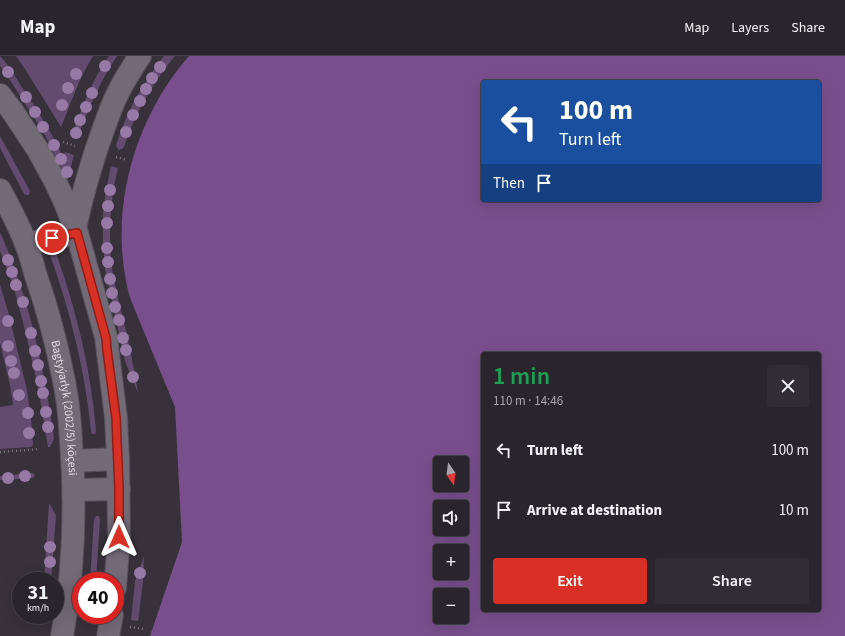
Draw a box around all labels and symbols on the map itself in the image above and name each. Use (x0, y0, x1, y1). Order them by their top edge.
pin (35, 221, 69, 255)
street label: Bagtyýarlyk (2002/5) köçesi (47, 338, 81, 476)
north arrow (433, 456, 469, 492)
position arrow (98, 516, 140, 558)
speed limit sign: 40 (72, 572, 124, 624)

